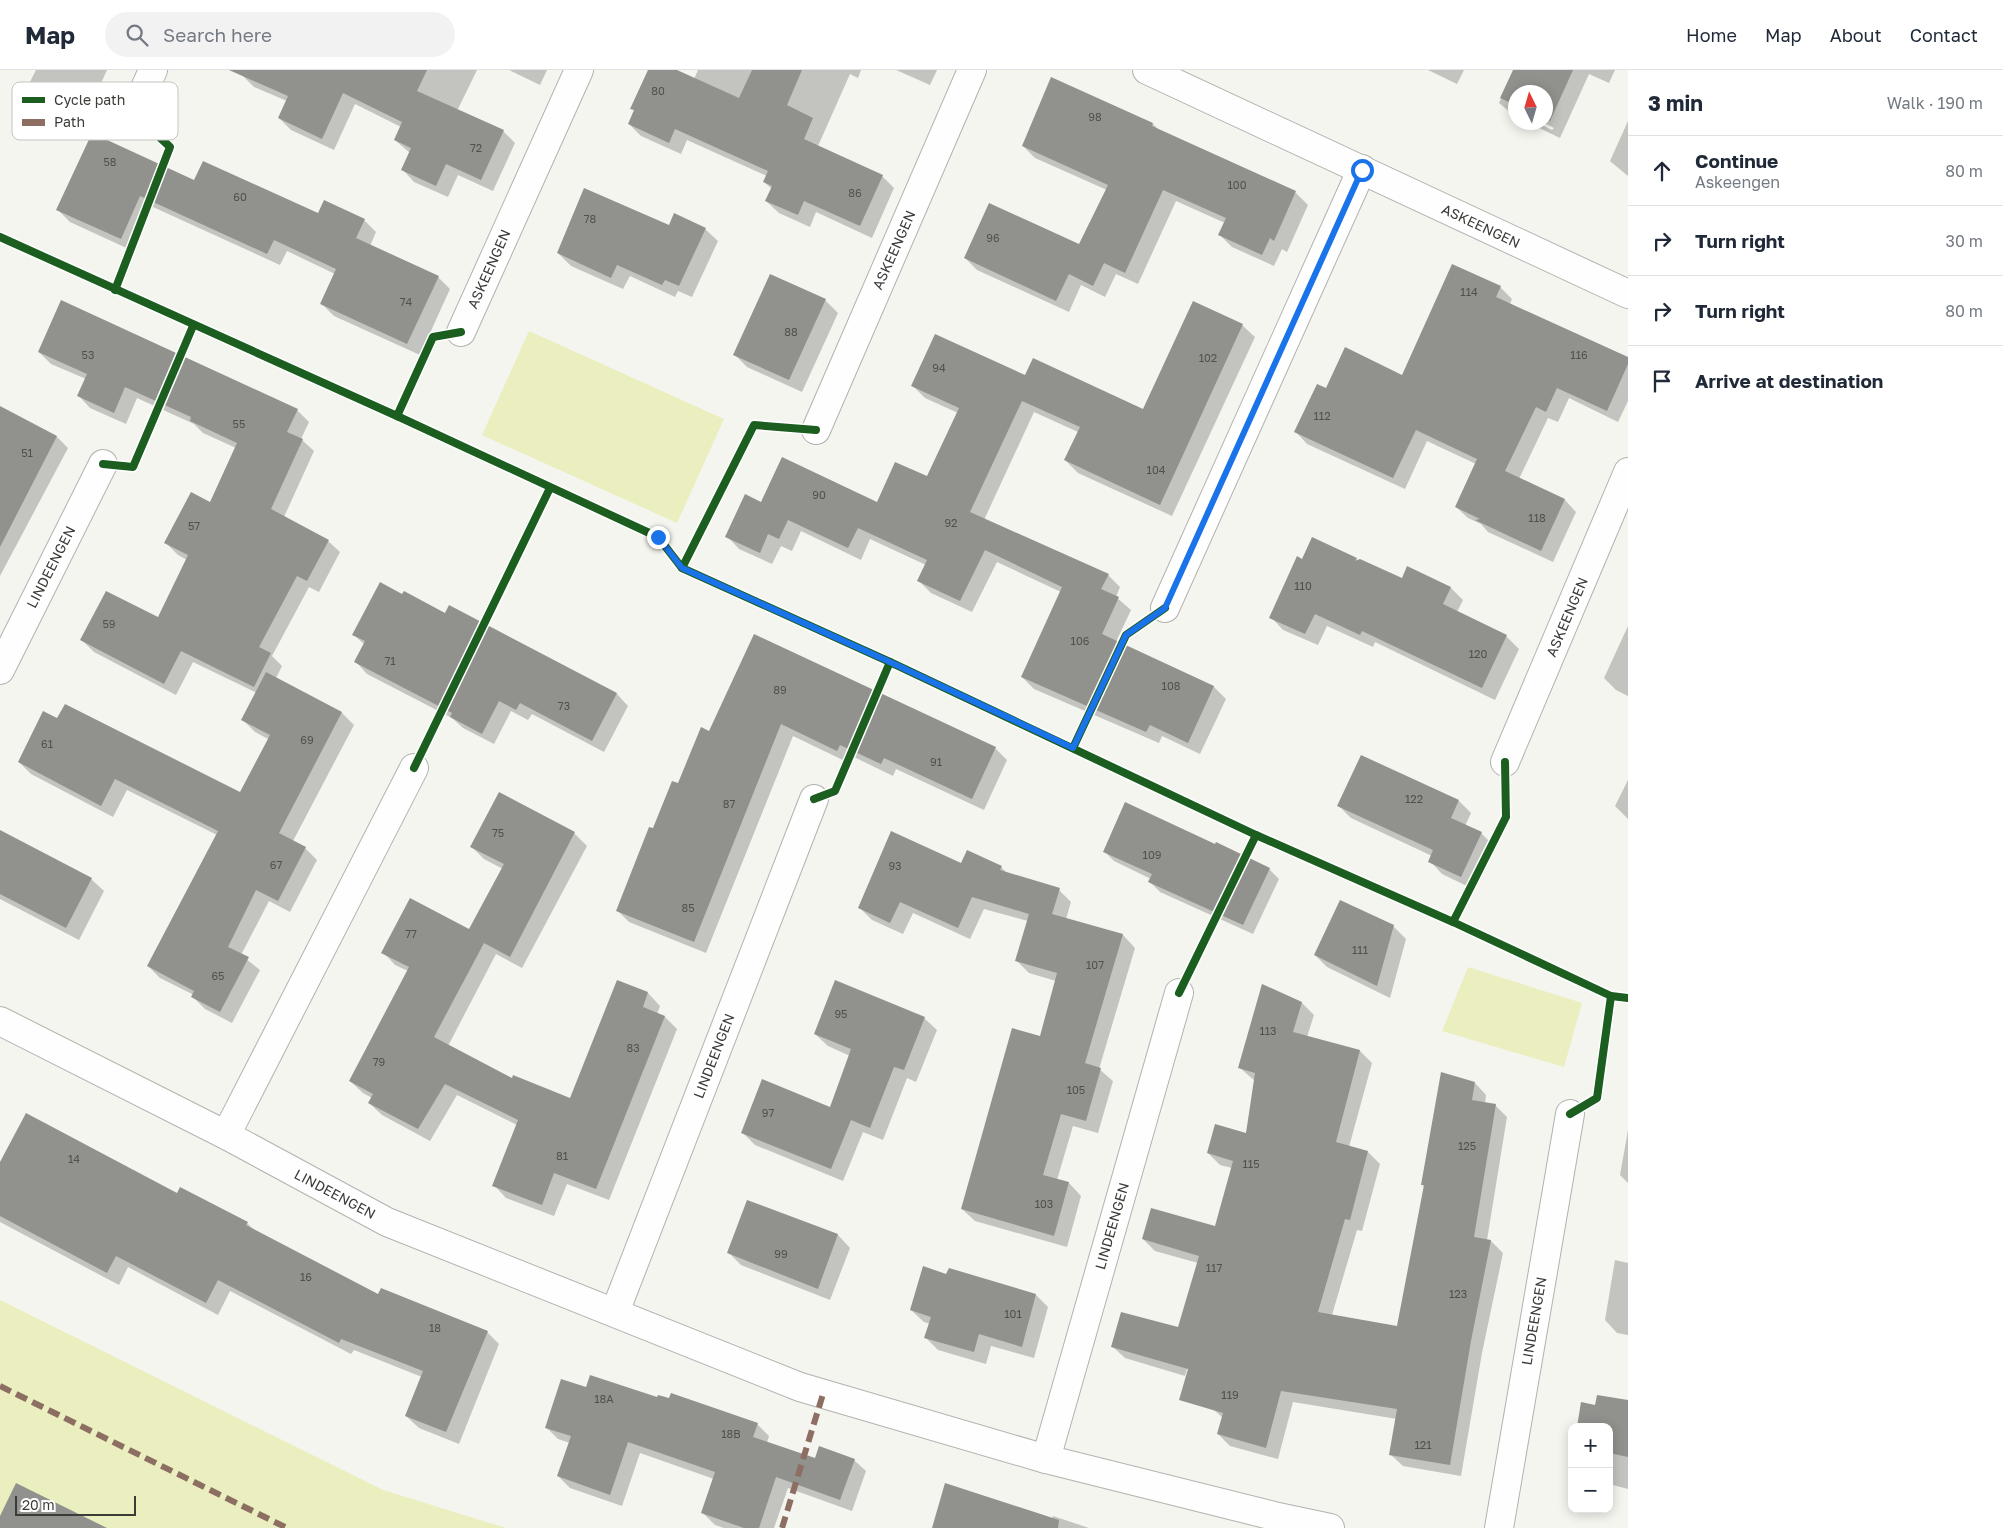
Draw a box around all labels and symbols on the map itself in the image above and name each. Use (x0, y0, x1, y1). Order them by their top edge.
legend (12, 82, 178, 140)
house number: 80 (651, 84, 665, 97)
north arrow (1508, 85, 1553, 130)
text: Cycle path (54, 91, 125, 108)
house number: 98 (1088, 110, 1102, 123)
text: Path (54, 113, 85, 130)
house number: 72 (470, 141, 482, 154)
house number: 58 (103, 155, 117, 168)
route start (1351, 159, 1374, 182)
house number: 100 (1228, 178, 1247, 191)
house number: 86 (848, 186, 862, 199)
house number: 60 (233, 190, 247, 203)
street label: ASKEENGEN (1439, 200, 1523, 251)
street label: ASKEENGEN (869, 208, 919, 292)
house number: 78 (584, 212, 597, 225)
street label: ASKEENGEN (464, 227, 514, 311)
house number: 96 (986, 231, 1000, 244)
house number: 114 (1460, 285, 1478, 298)
house number: 74 (400, 295, 413, 308)
house number: 88 (784, 325, 798, 338)
house number: 53 (82, 348, 94, 361)
house number: 116 (1570, 348, 1588, 361)
house number: 102 (1199, 351, 1217, 364)
house number: 94 (932, 361, 946, 374)
house number: 112 (1313, 409, 1331, 422)
house number: 55 (233, 417, 245, 430)
house number: 51 (21, 446, 33, 459)
house number: 104 (1147, 463, 1166, 476)
house number: 90 (812, 488, 826, 501)
house number: 118 (1528, 511, 1546, 524)
house number: 92 (944, 516, 958, 529)
house number: 57 (188, 519, 200, 532)
street label: LINDEENGEN (23, 523, 78, 611)
route end (647, 526, 670, 549)
street label: ASKEENGEN (1542, 575, 1591, 659)
house number: 110 (1294, 579, 1312, 592)
house number: 59 (102, 617, 116, 630)
house number: 106 (1071, 634, 1090, 647)
house number: 120 (1469, 647, 1487, 660)
house number: 71 (384, 654, 396, 667)
house number: 108 (1162, 679, 1181, 692)
house number: 89 (773, 683, 787, 696)
house number: 73 (558, 699, 570, 712)
house number: 69 (300, 733, 314, 746)
house number: 61 (41, 737, 53, 750)
house number: 91 (930, 755, 942, 768)
house number: 122 (1405, 792, 1423, 805)
house number: 87 (723, 797, 735, 810)
house number: 75 (492, 826, 504, 839)
house number: 109 (1143, 848, 1161, 861)
house number: 67 (270, 858, 282, 871)
house number: 93 (888, 859, 902, 872)
house number: 85 (681, 901, 695, 914)
house number: 77 (405, 927, 417, 940)
house number: 111 (1352, 943, 1368, 956)
house number: 107 (1086, 958, 1104, 971)
house number: 65 (211, 969, 225, 982)
house number: 95 (834, 1007, 848, 1020)
street label: LINDEENGEN (690, 1011, 738, 1101)
house number: 113 (1259, 1024, 1277, 1037)
house number: 83 (626, 1041, 640, 1054)
house number: 79 (373, 1055, 385, 1068)
house number: 105 (1067, 1083, 1085, 1096)
house number: 97 (762, 1106, 774, 1119)
house number: 125 (1458, 1139, 1476, 1152)
house number: 81 (556, 1149, 568, 1162)
house number: 14 (68, 1152, 80, 1165)
house number: 115 (1242, 1157, 1260, 1170)
street label: LINDEENGEN (292, 1165, 379, 1222)
street label: LINDEENGEN (1091, 1180, 1132, 1271)
house number: 103 (1035, 1197, 1053, 1210)
house number: 99 (774, 1247, 788, 1260)
house number: 117 (1206, 1261, 1222, 1274)
house number: 16 (300, 1270, 312, 1283)
street label: LINDEENGEN (1517, 1275, 1550, 1367)
house number: 123 (1449, 1287, 1467, 1300)
house number: 101 (1004, 1307, 1022, 1320)
house number: 18 (429, 1321, 441, 1334)
house number: 119 (1221, 1388, 1239, 1401)
house number: 18A (594, 1392, 614, 1405)
house number: 18B (721, 1427, 741, 1440)
house number: 121 (1414, 1438, 1432, 1451)
scale bar (15, 1493, 136, 1516)

